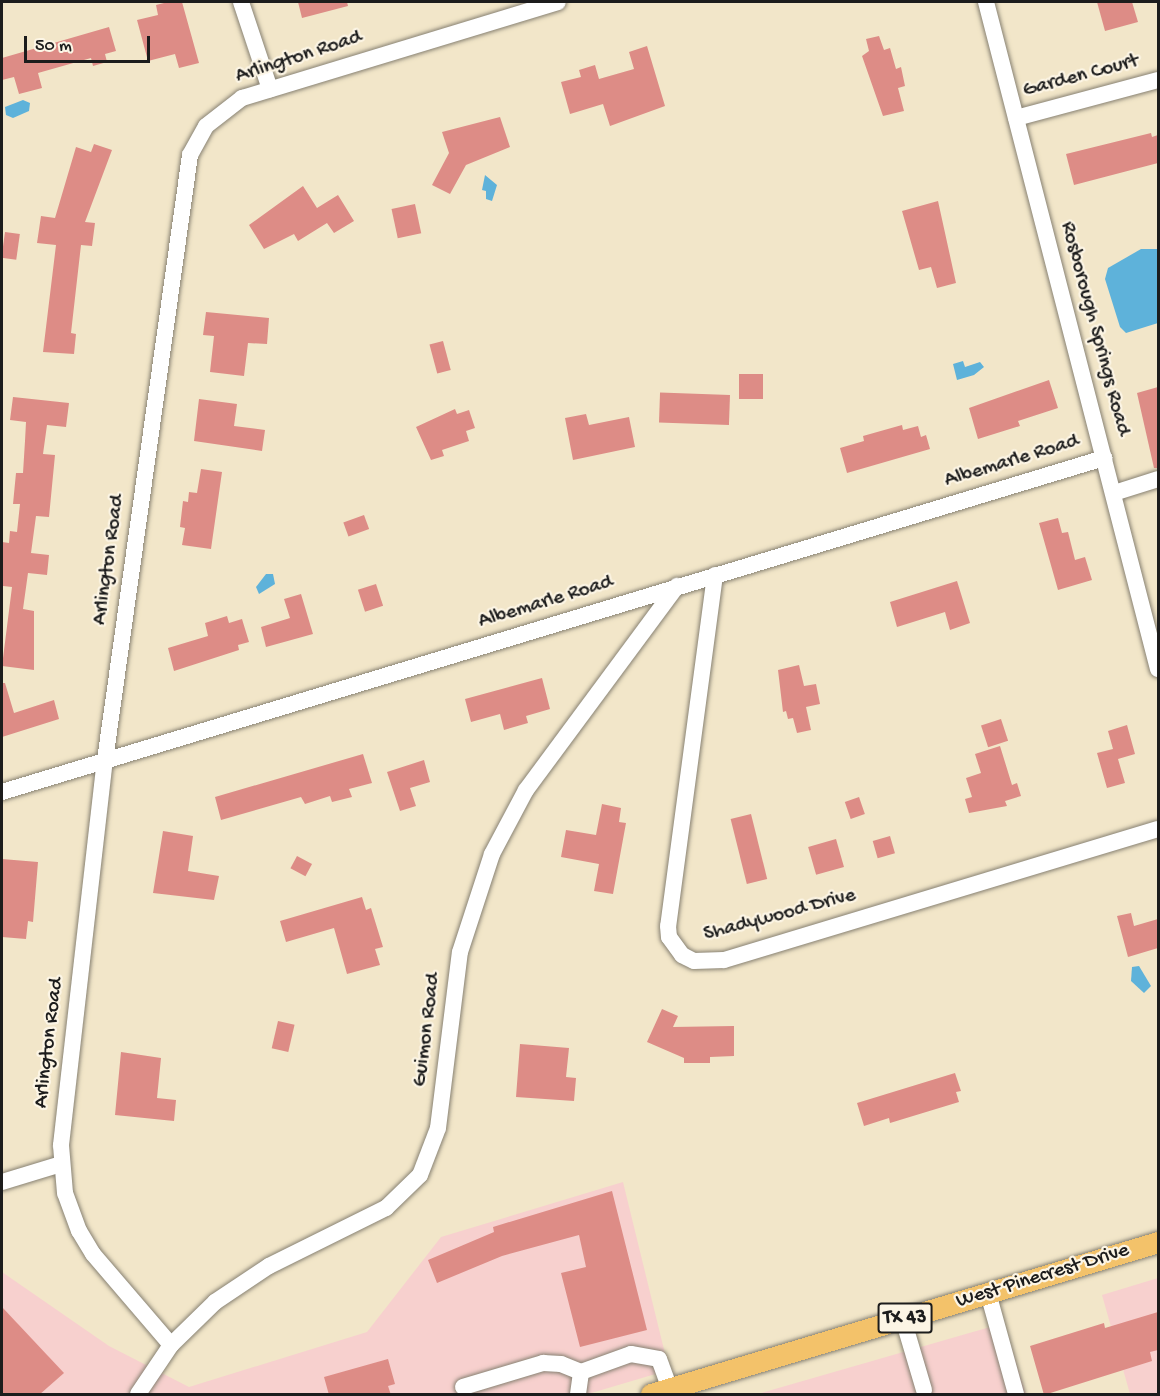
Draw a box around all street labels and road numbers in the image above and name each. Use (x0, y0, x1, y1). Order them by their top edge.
street label: Arlington Road (233, 26, 365, 90)
street label: Garden Court (1020, 49, 1142, 105)
street label: Rosborough Springs Road (1053, 219, 1135, 439)
street label: Albemarle Road (942, 430, 1082, 494)
street label: Arlington Road (88, 493, 132, 627)
street label: Albemarle Road (476, 571, 616, 635)
street label: Shadywood Drive (701, 884, 859, 948)
street label: Guimon Road (409, 972, 447, 1088)
street label: Arlington Road (29, 976, 71, 1110)
street label: West Pinecrest Drive (954, 1239, 1132, 1315)
road number: TX 43 (876, 1301, 934, 1335)

